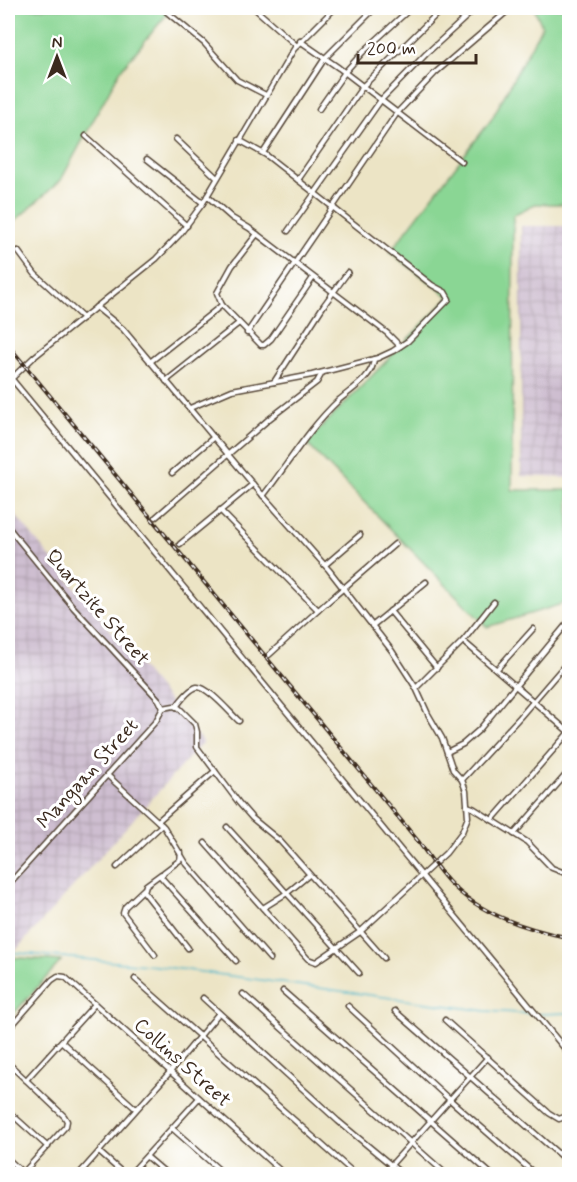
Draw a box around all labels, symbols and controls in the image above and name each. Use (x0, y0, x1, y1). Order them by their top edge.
north arrow (27, 27, 87, 87)
scale bar (358, 27, 476, 65)
text: N (52, 33, 62, 54)
text: 200 m (367, 37, 416, 61)
street label: Quartzite Street (39, 544, 155, 672)
street label: Mangaan Street (31, 713, 146, 836)
street label: Collins Street (128, 1012, 236, 1114)

